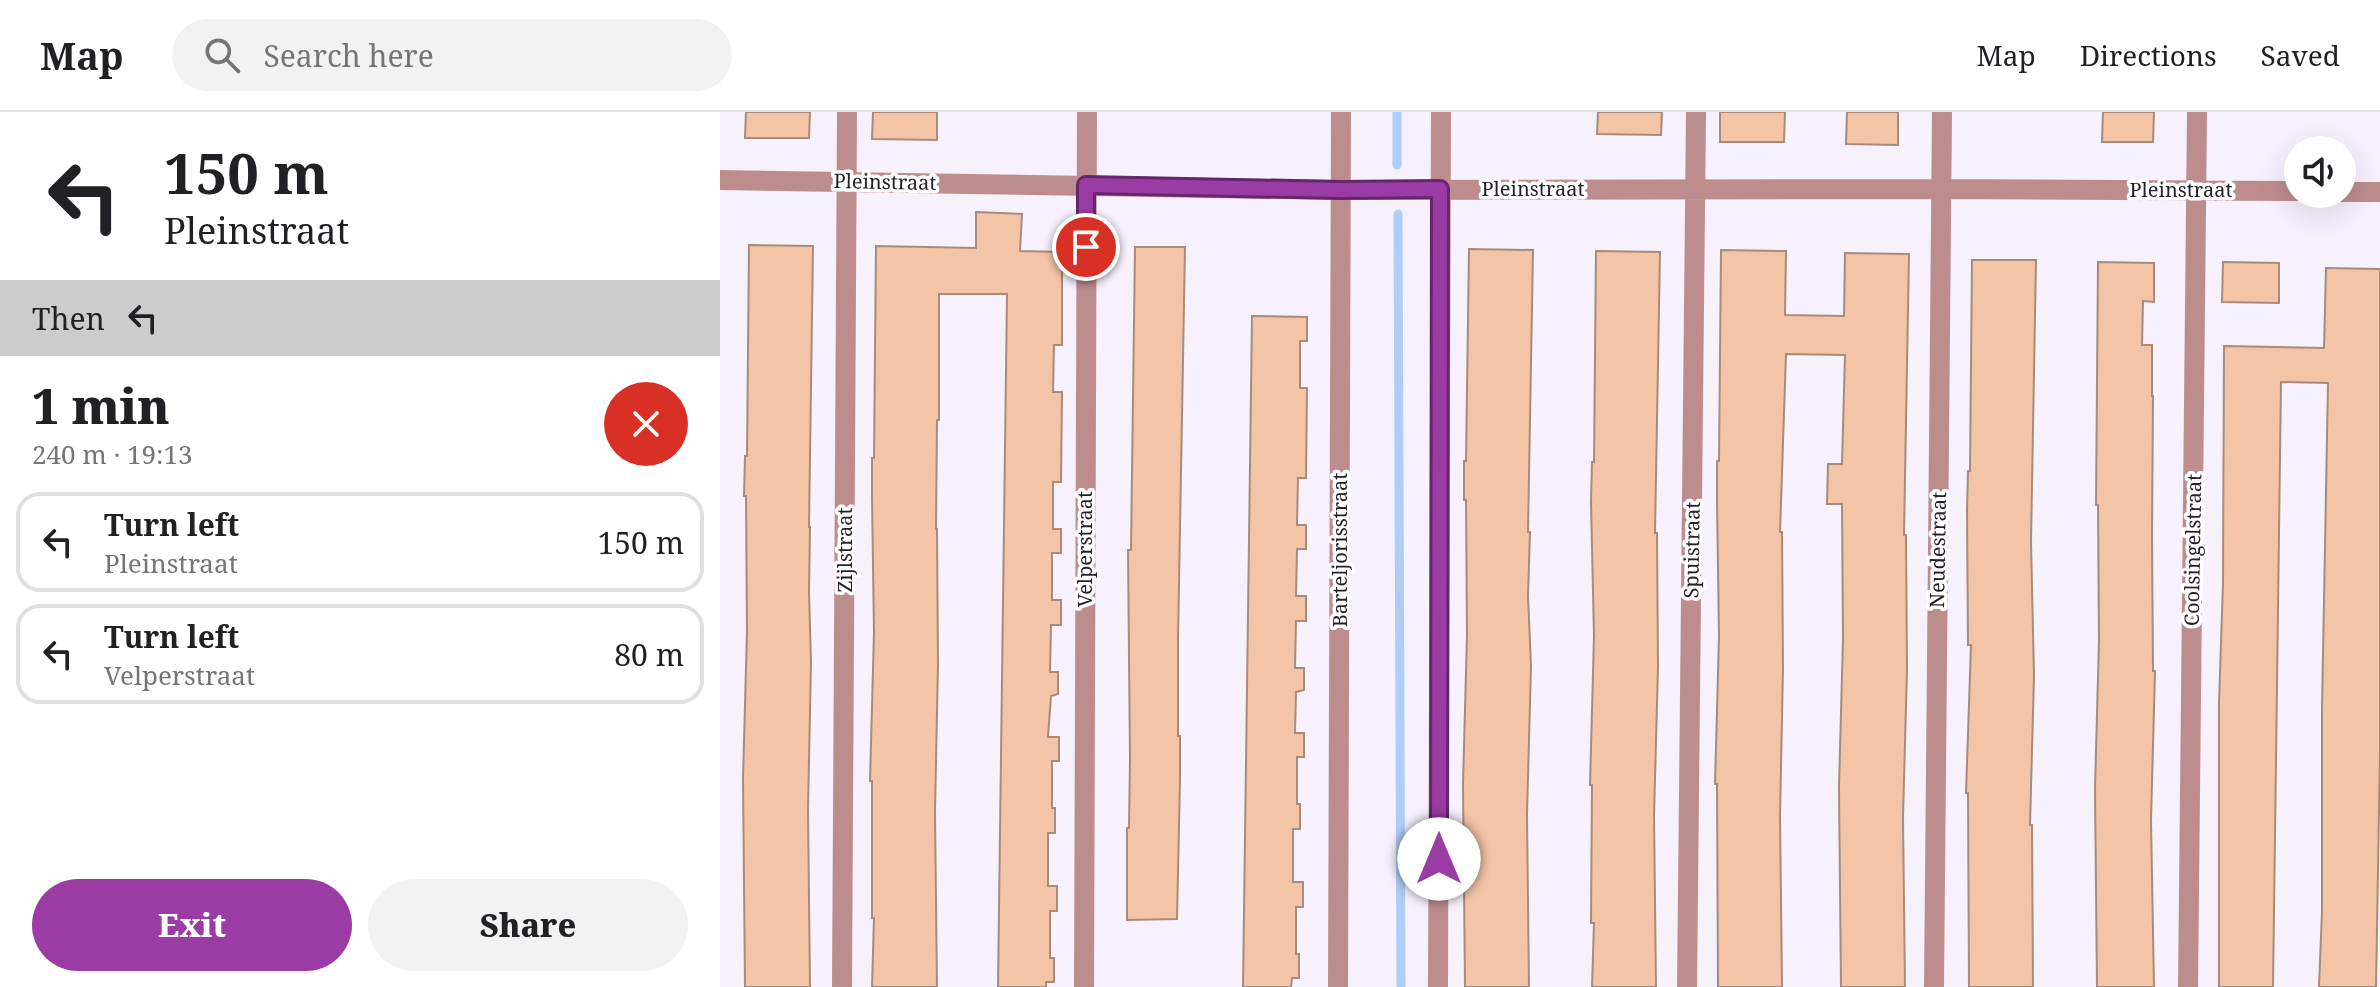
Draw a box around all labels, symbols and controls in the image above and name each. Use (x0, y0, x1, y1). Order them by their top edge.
search box (172, 19, 732, 91)
text: Map (40, 29, 124, 81)
icon: search (200, 33, 244, 77)
text: Search here (264, 35, 434, 76)
text: Map (1976, 36, 2036, 74)
text: Directions (2080, 36, 2217, 74)
text: Saved (2261, 36, 2340, 74)
text: 150 m (164, 134, 329, 210)
map controls (2284, 136, 2356, 208)
button: sound (2284, 136, 2356, 208)
icon: left (32, 144, 136, 248)
street label: Pleinstraat (833, 167, 937, 196)
street label: Pleinstraat (1482, 175, 1584, 202)
street label: Pleinstraat (2130, 176, 2232, 203)
text: Pleinstraat (164, 206, 349, 255)
pin (1052, 213, 1120, 281)
icon: arrive (1064, 225, 1108, 269)
icon: left (121, 296, 165, 340)
text: Then (32, 298, 105, 339)
text: 1 min (32, 373, 170, 438)
button: close (604, 382, 688, 466)
text: 240 m · 19:13 (32, 436, 193, 472)
street label: Barteljorisstraat (1326, 473, 1353, 627)
street label: Coolsingelstraat (2178, 474, 2207, 626)
street label: Velperstraat (1071, 491, 1098, 607)
street label: Neudestraat (1923, 492, 1952, 608)
street label: Spuistraat (1677, 501, 1706, 599)
text: Turn left (104, 504, 239, 545)
street label: Zijlstraat (831, 507, 858, 593)
icon: left (36, 520, 80, 564)
text: 150 m (598, 522, 684, 563)
text: Pleinstraat (104, 545, 238, 581)
text: Turn left (104, 616, 239, 657)
icon: left (36, 632, 80, 676)
text: 80 m (614, 634, 684, 675)
text: Velperstraat (104, 657, 255, 693)
position arrow (1397, 817, 1481, 901)
button: Exit (32, 879, 352, 971)
button: Share (368, 879, 688, 971)

